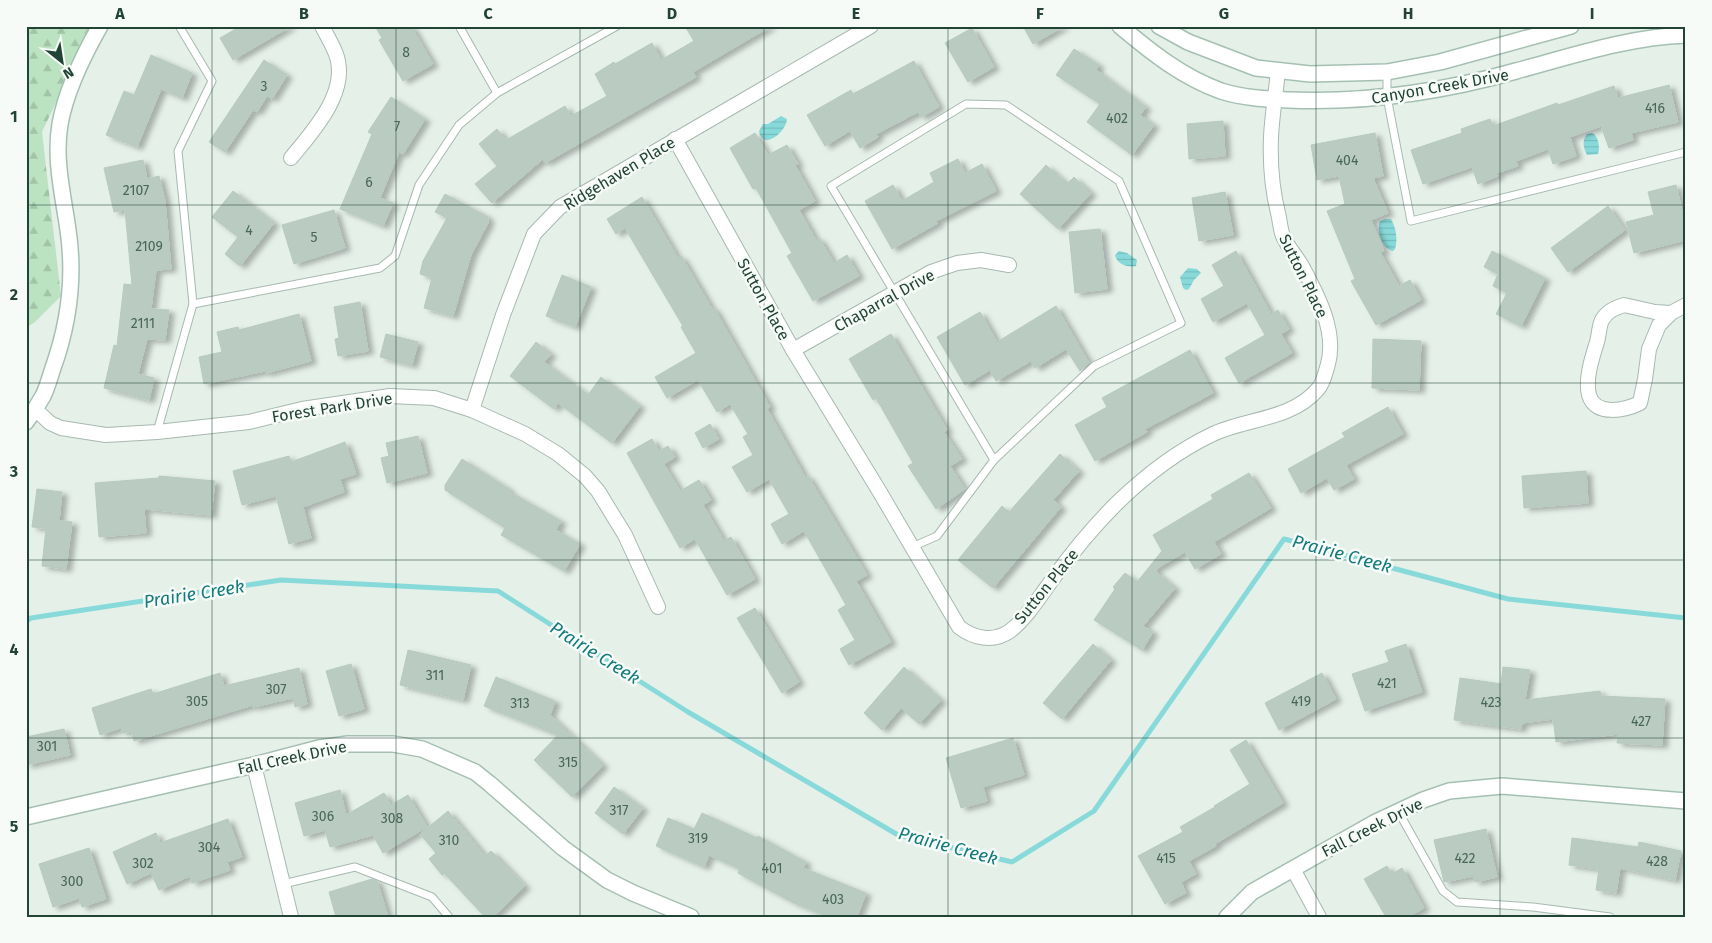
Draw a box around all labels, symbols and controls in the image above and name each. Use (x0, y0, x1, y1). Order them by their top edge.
text: A (114, 4, 125, 23)
text: B (299, 4, 309, 23)
text: C (483, 4, 493, 23)
text: D (667, 4, 677, 23)
text: E (852, 4, 860, 23)
text: F (1036, 4, 1044, 23)
text: G (1219, 4, 1229, 23)
text: H (1403, 4, 1413, 23)
text: I (1590, 4, 1594, 23)
north arrow (38, 38, 88, 88)
house number: 8 (402, 44, 410, 61)
text: N (60, 63, 77, 83)
street label: Canyon Creek Drive (1370, 65, 1510, 108)
house number: 3 (261, 78, 268, 95)
house number: 416 (1645, 100, 1665, 117)
text: 1 (10, 107, 18, 126)
house number: 402 (1106, 110, 1128, 127)
house number: 7 (394, 118, 400, 135)
street label: Ridgehaven Place (560, 133, 679, 214)
house number: 404 (1336, 152, 1359, 169)
house number: 6 (365, 174, 373, 191)
house number: 2107 (123, 182, 149, 199)
house number: 4 (245, 222, 253, 239)
house number: 5 (310, 229, 318, 246)
street label: Sutton Place (1275, 231, 1332, 321)
house number: 2109 (135, 238, 163, 255)
street label: Sutton Place (733, 255, 794, 344)
street label: Chaparral Drive (831, 265, 938, 336)
text: 2 (10, 285, 18, 304)
house number: 2111 (131, 315, 155, 332)
street label: Forest Park Drive (270, 389, 394, 426)
text: 3 (9, 462, 18, 481)
water label: Prairie Creek (1290, 530, 1394, 578)
street label: Sutton Place (1010, 545, 1082, 628)
water label: Prairie Creek (142, 575, 246, 613)
water label: Prairie Creek (546, 617, 644, 689)
text: 4 (9, 640, 19, 659)
house number: 311 (426, 667, 444, 684)
house number: 421 (1377, 675, 1397, 692)
house number: 307 (266, 681, 286, 698)
house number: 305 (186, 693, 208, 710)
house number: 419 (1291, 693, 1311, 710)
house number: 423 (1480, 694, 1502, 711)
house number: 313 (510, 695, 530, 712)
house number: 427 (1631, 713, 1651, 730)
street label: Fall Creek Drive (236, 737, 348, 778)
house number: 301 (37, 738, 57, 755)
house number: 315 (558, 754, 578, 771)
street label: Fall Creek Drive (1319, 794, 1426, 861)
house number: 317 (610, 802, 628, 819)
house number: 306 (312, 808, 334, 825)
house number: 308 (381, 810, 404, 827)
text: 5 (10, 817, 19, 836)
water label: Prairie Creek (896, 822, 1000, 870)
house number: 319 (688, 830, 708, 847)
house number: 310 (439, 832, 459, 849)
house number: 304 (198, 839, 221, 856)
house number: 415 (1156, 850, 1176, 867)
house number: 422 (1454, 850, 1476, 867)
house number: 428 (1646, 853, 1668, 870)
house number: 302 (132, 855, 154, 872)
house number: 401 (762, 860, 782, 877)
house number: 300 (61, 873, 83, 890)
house number: 403 (822, 891, 844, 908)

